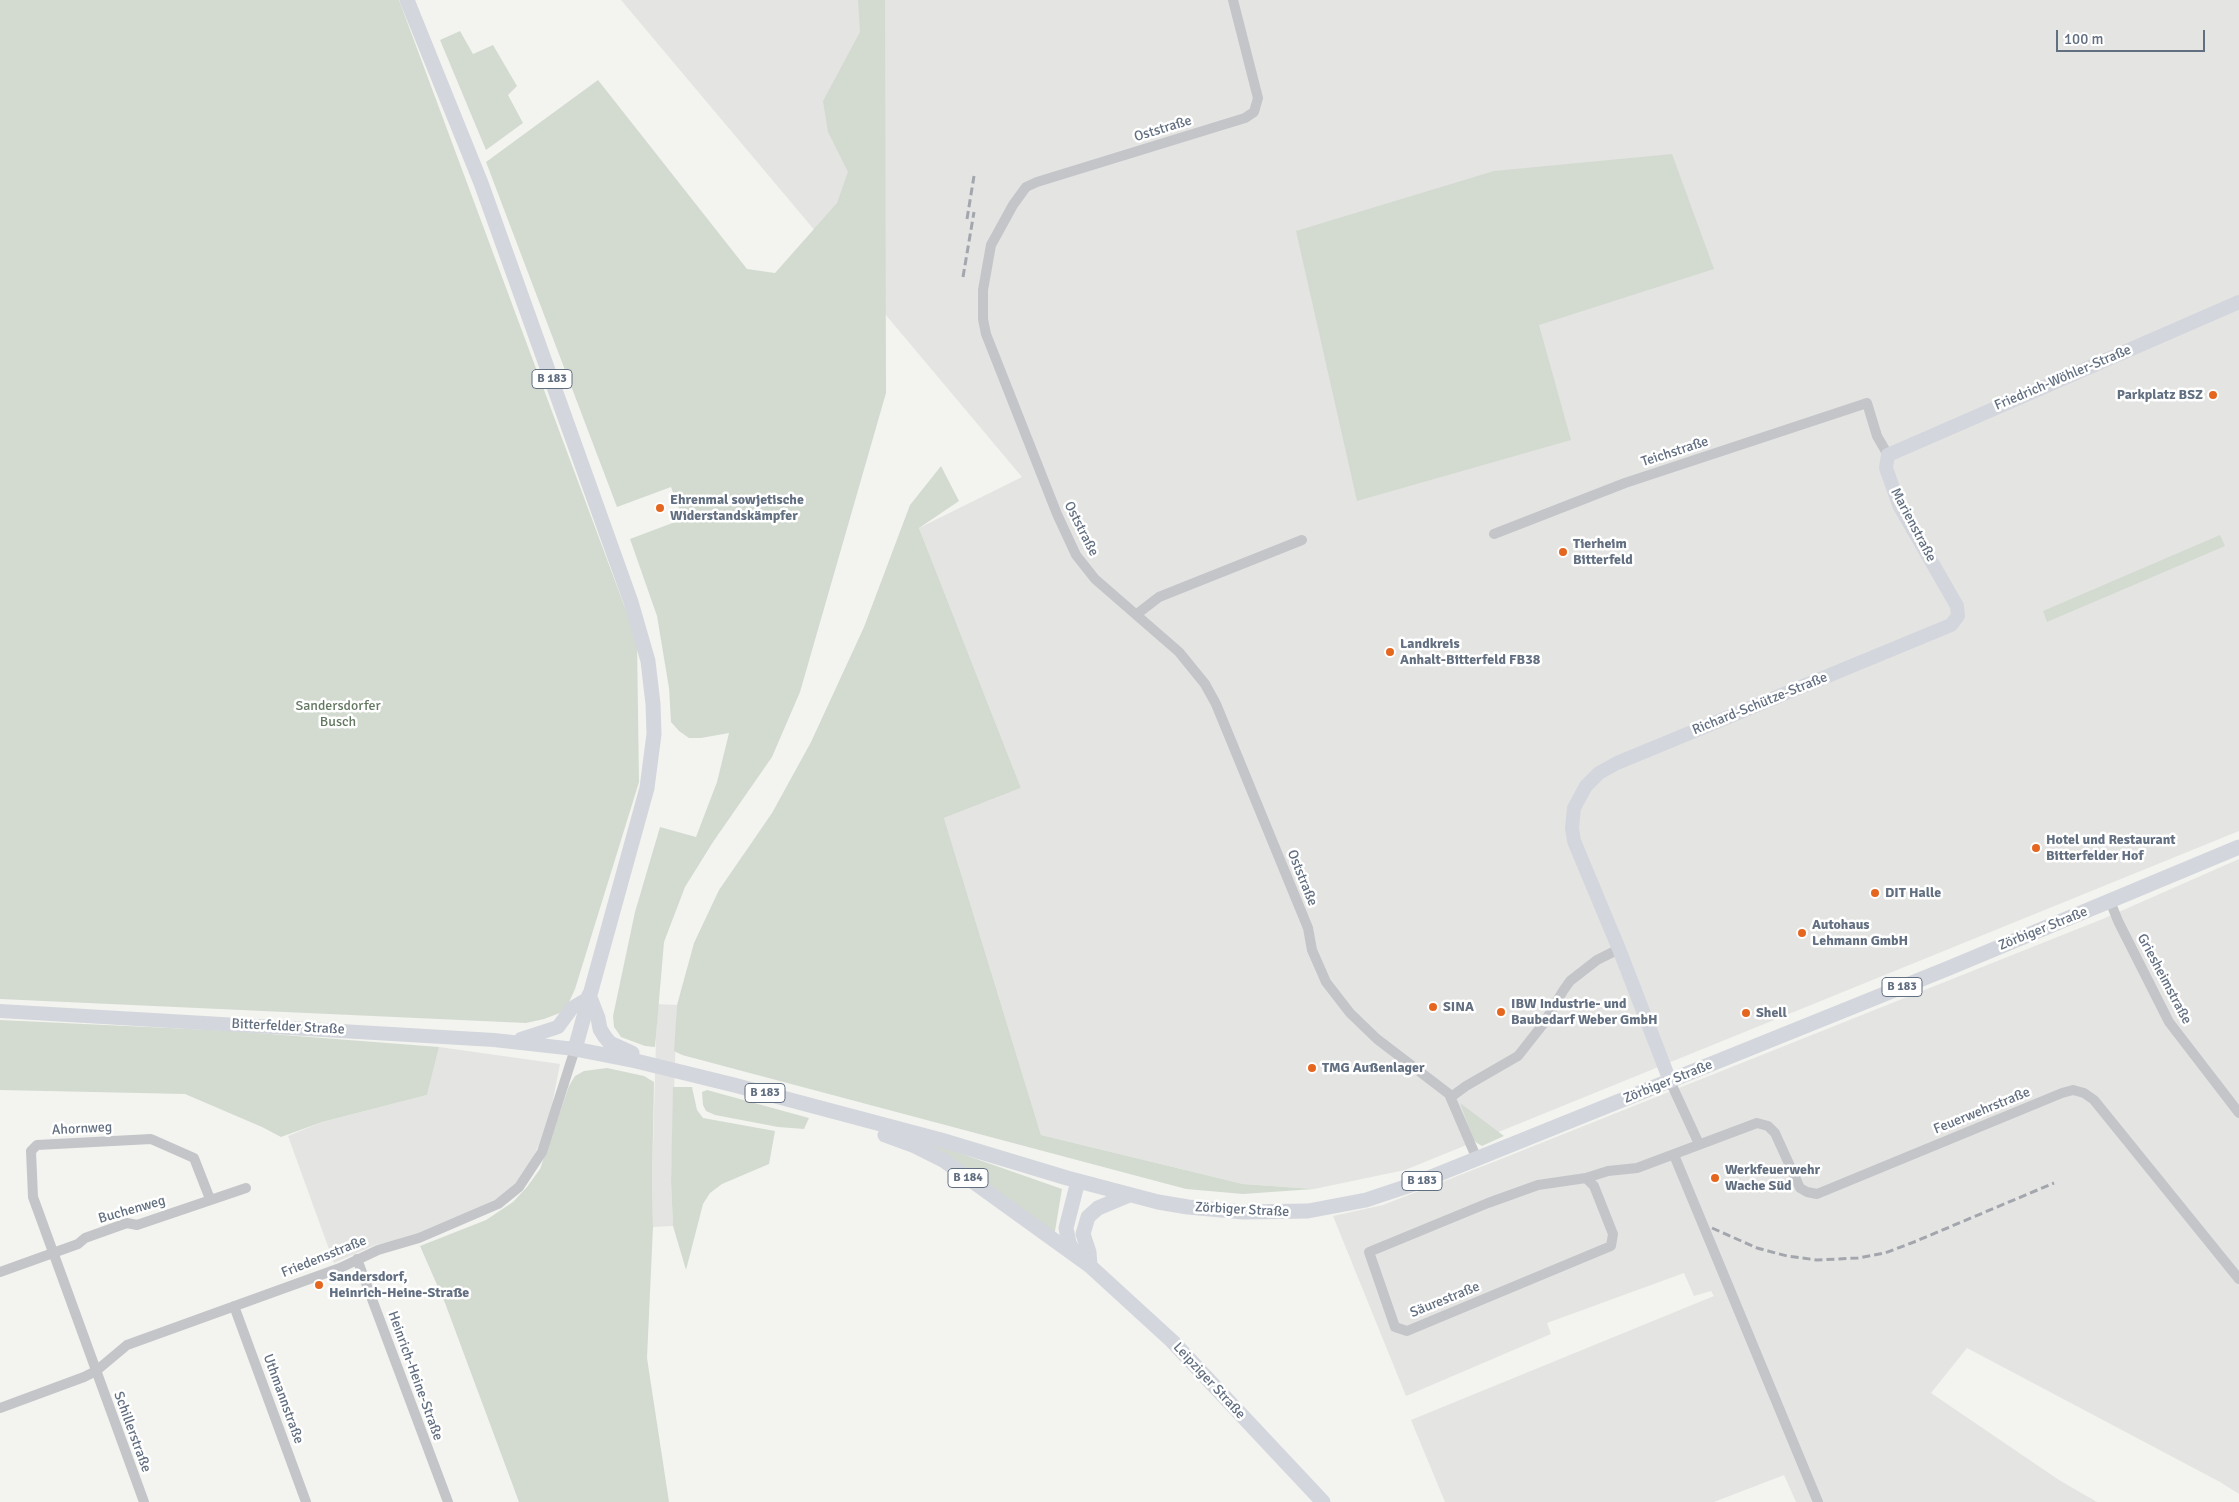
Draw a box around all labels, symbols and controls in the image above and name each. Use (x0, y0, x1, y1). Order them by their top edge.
scale bar (2059, 20, 2208, 52)
text: 100 m (2064, 30, 2104, 48)
street label: Oststraße (1132, 112, 1194, 146)
street label: Friedrich-Wöhler-Straße (1992, 342, 2134, 414)
road number: B 183 (532, 369, 572, 388)
place label: Parkplatz BSZ (2117, 387, 2203, 403)
marker: Parkplatz BSZ (2207, 389, 2219, 401)
street label: Teichstraße (1639, 433, 1711, 471)
street label: Marienstraße (1887, 485, 1939, 565)
place label: Ehrenmal sowjetische Widerstandskämpfer (670, 492, 804, 524)
street label: Oststraße (1060, 499, 1102, 559)
marker: Ehrenmal sowjetische Widerstandskämpfer (654, 502, 666, 514)
place label: Tierheim Bitterfeld (1573, 536, 1633, 568)
marker: Tierheim Bitterfeld (1557, 546, 1569, 558)
place label: Landkreis Anhalt-Bitterfeld FB38 (1400, 636, 1540, 669)
marker: Landkreis Anhalt-Bitterfeld FB38 (1384, 646, 1396, 658)
street label: Richard-Schütze-Straße (1690, 669, 1830, 739)
park label: Sandersdorfer Busch (295, 698, 381, 730)
place label: Hotel und Restaurant Bitterfelder Hof (2046, 832, 2176, 864)
marker: Hotel und Restaurant Bitterfelder Hof (2030, 842, 2042, 854)
street label: Oststraße (1283, 847, 1321, 909)
place label: DIT Halle (1885, 885, 1941, 901)
marker: DIT Halle (1869, 887, 1881, 899)
street label: Zörbiger Straße (1996, 904, 2090, 954)
place label: Autohaus Lehmann GmbH (1812, 917, 1908, 950)
marker: Autohaus Lehmann GmbH (1796, 927, 1808, 939)
street label: Griesheimstraße (2133, 931, 2195, 1027)
road number: B 183 (1882, 978, 1922, 996)
place label: IBW Industrie- und Baubedarf Weber GmbH (1511, 996, 1658, 1028)
place label: SINA (1443, 999, 1474, 1015)
marker: SINA (1427, 1001, 1439, 1013)
place label: Shell (1756, 1005, 1787, 1021)
marker: IBW Industrie- und Baubedarf Weber GmbH (1495, 1006, 1507, 1018)
marker: Shell (1740, 1007, 1752, 1019)
street label: Bitterfelder Straße (231, 1016, 345, 1038)
street label: Zörbiger Straße (1621, 1057, 1715, 1107)
place label: TMG Außenlager (1322, 1060, 1425, 1076)
marker: TMG Außenlager (1306, 1062, 1318, 1074)
road number: B 183 (745, 1084, 785, 1102)
street label: Feuerwehrstraße (1931, 1084, 2033, 1138)
street label: Ahornweg (51, 1119, 113, 1139)
place label: Werkfeuerwehr Wache Süd (1725, 1162, 1820, 1194)
road number: B 184 (948, 1168, 988, 1188)
road number: B 183 (1402, 1172, 1442, 1190)
marker: Werkfeuerwehr Wache Süd (1709, 1172, 1721, 1184)
street label: Buchenweg (96, 1192, 168, 1228)
street label: Zörbiger Straße (1194, 1199, 1290, 1221)
street label: Friedensstraße (279, 1232, 369, 1282)
place label: Sandersdorf, Heinrich-Heine-Straße (329, 1269, 469, 1302)
street label: Säurestraße (1408, 1278, 1482, 1322)
marker: Sandersdorf, Heinrich-Heine-Straße (313, 1279, 325, 1291)
street label: Heinrich-Heine-Straße (384, 1309, 446, 1443)
street label: Leipziger Straße (1169, 1339, 1249, 1423)
street label: Uthmannstraße (259, 1352, 307, 1446)
street label: Schillerstraße (110, 1389, 154, 1475)

